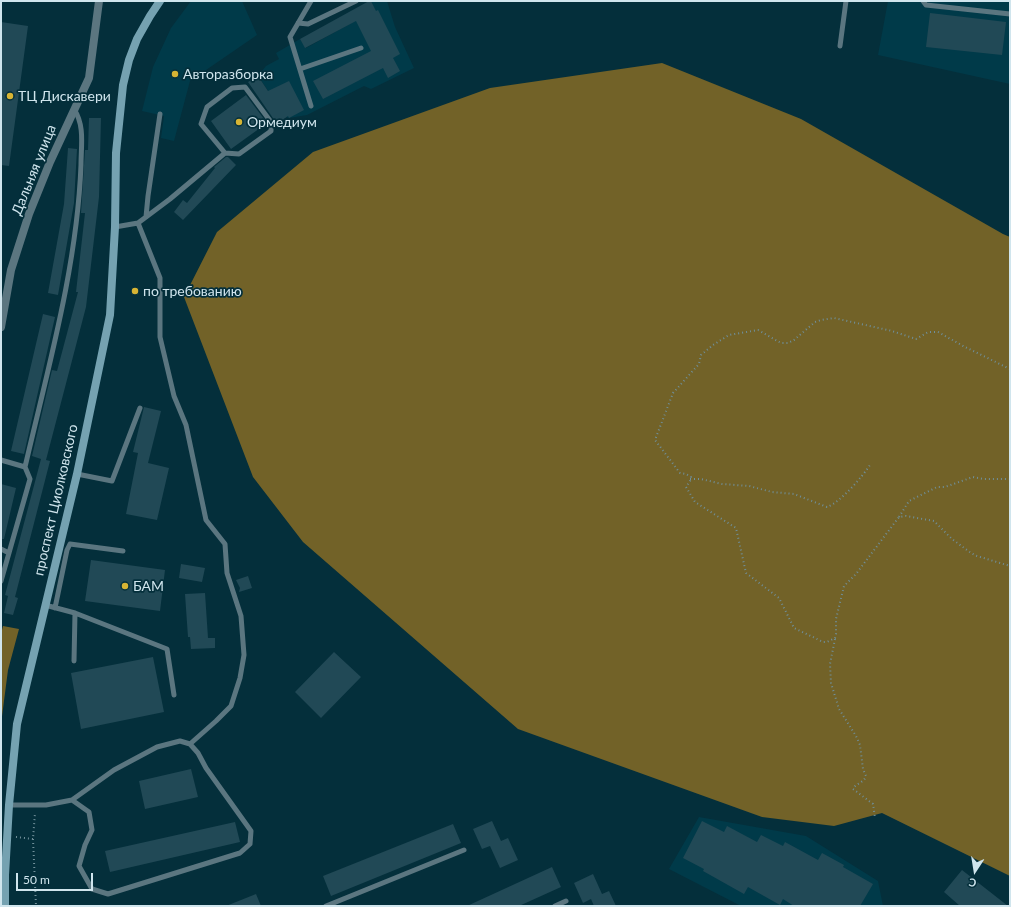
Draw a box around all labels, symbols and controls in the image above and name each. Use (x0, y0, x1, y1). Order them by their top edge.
place label: Авторазборка (183, 66, 273, 82)
marker: Авторазборка (170, 69, 180, 79)
place label: ТЦ Дискавери (18, 88, 111, 104)
marker: ТЦ Дискавери (5, 91, 15, 101)
place label: Ормедиум (247, 114, 317, 130)
marker: Ормедиум (234, 117, 244, 127)
street label: Дальняя улица (8, 122, 60, 218)
place label: по требованию (143, 283, 242, 299)
marker: по требованию (130, 286, 140, 296)
street label: проспект Циолковского (30, 423, 82, 577)
place label: БАМ (133, 578, 164, 594)
marker: БАМ (120, 581, 130, 591)
north arrow (955, 851, 995, 891)
scale bar (18, 865, 95, 891)
text: 50 m (23, 872, 50, 887)
text: С (967, 876, 977, 890)

